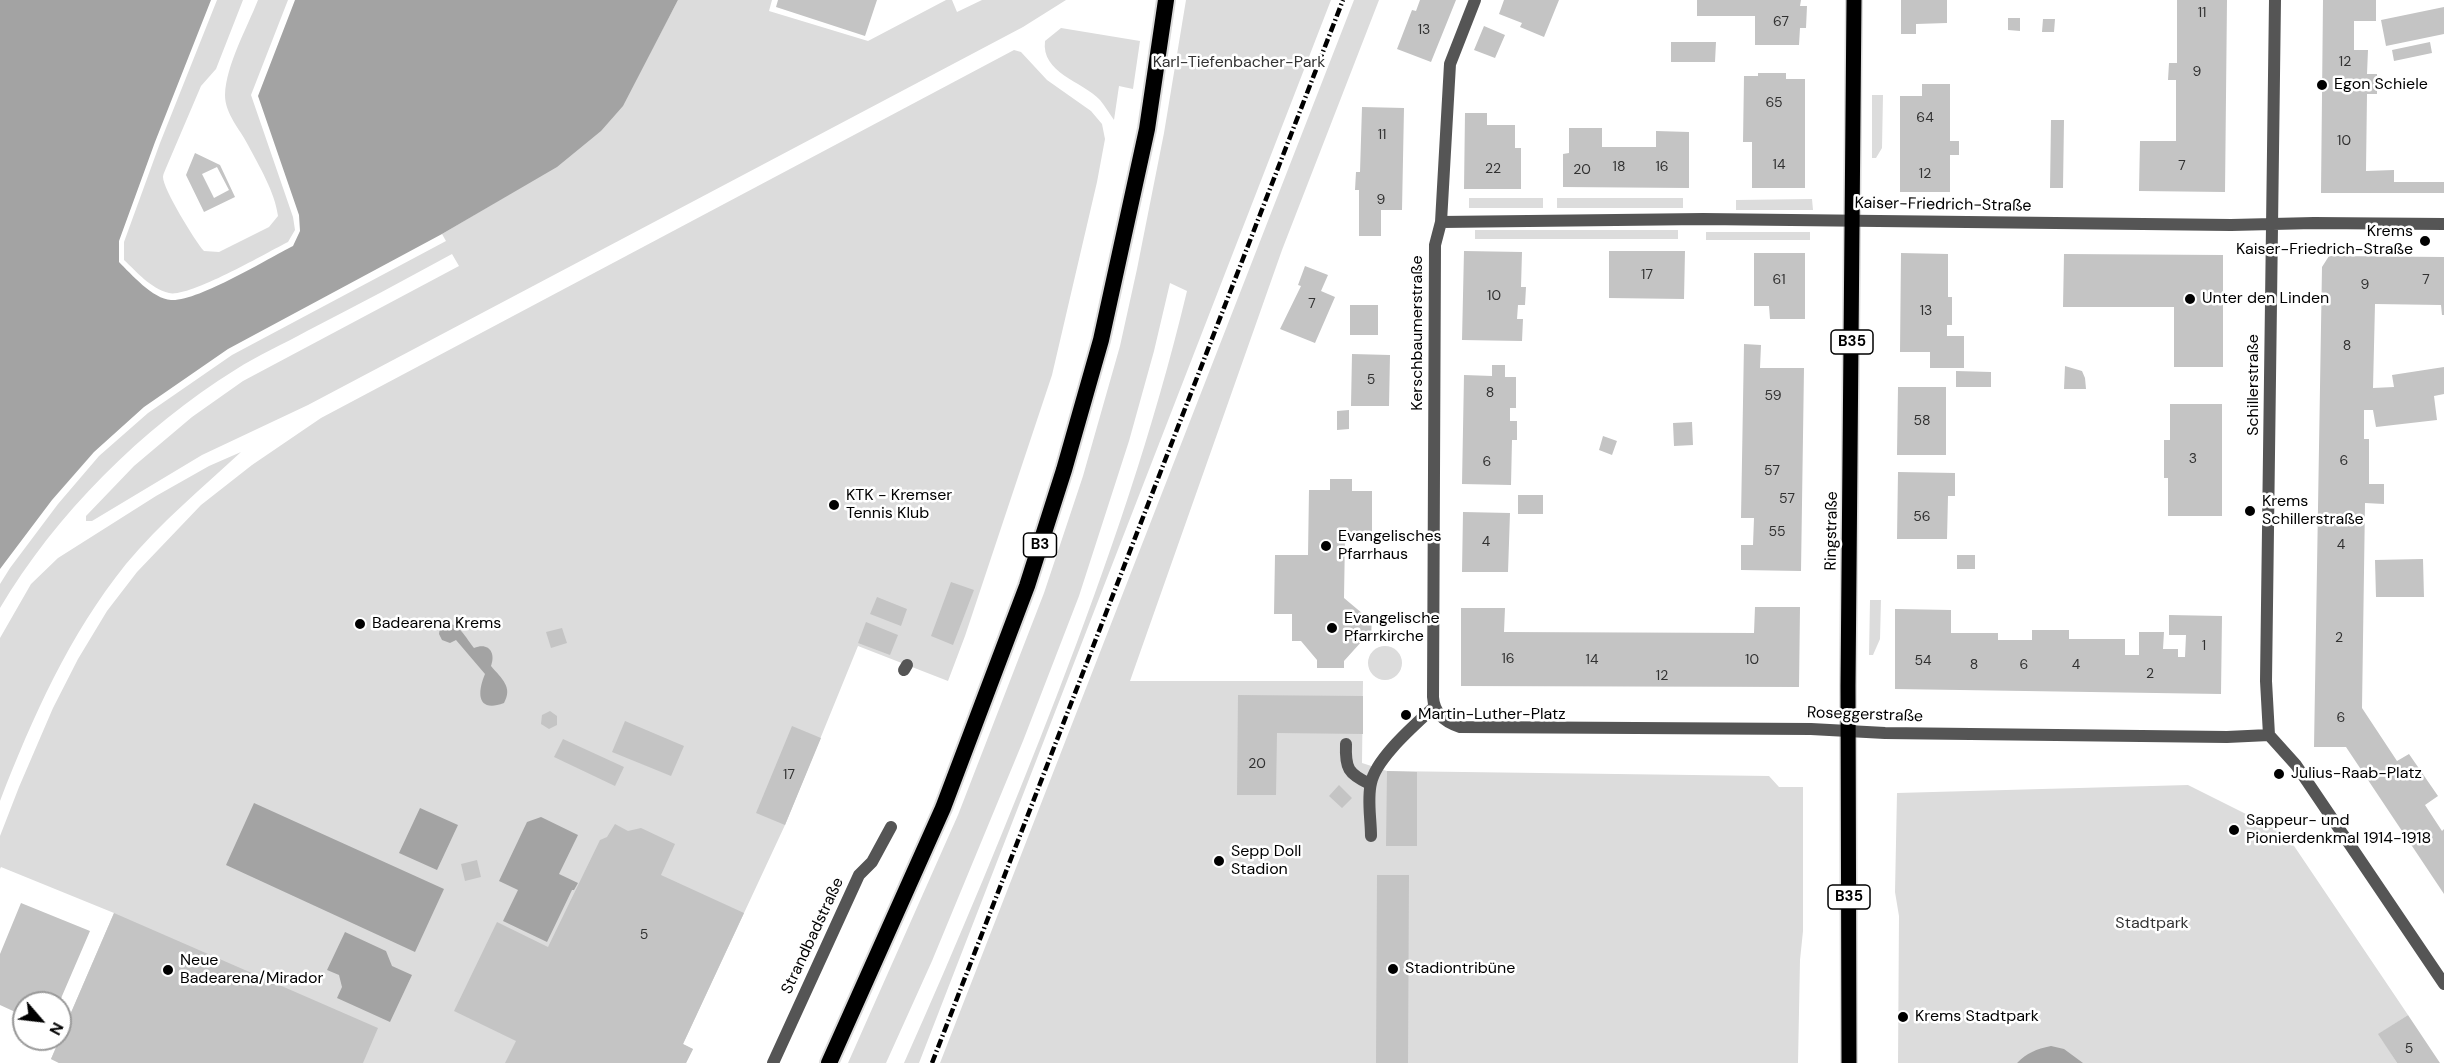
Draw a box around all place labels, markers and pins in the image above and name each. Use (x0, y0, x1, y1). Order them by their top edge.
place label: Egon Schiele (2334, 75, 2428, 95)
marker: Egon Schiele (2315, 78, 2329, 92)
place label: Krems Kaiser-Friedrich-Straße (2236, 222, 2413, 260)
marker: Krems Kaiser-Friedrich-Straße (2418, 234, 2432, 248)
place label: Unter den Linden (2202, 289, 2329, 309)
marker: Unter den Linden (2183, 292, 2197, 306)
place label: KTK - Kremser Tennis Klub (846, 486, 952, 524)
place label: Krems Schillerstraße (2262, 492, 2364, 530)
marker: KTK - Kremser Tennis Klub (827, 498, 841, 512)
marker: Krems Schillerstraße (2243, 504, 2257, 518)
place label: Evangelisches Pfarrhaus (1338, 527, 1442, 565)
marker: Evangelisches Pfarrhaus (1319, 539, 1333, 553)
place label: Evangelische Pfarrkirche (1344, 609, 1440, 647)
place label: Badearena Krems (372, 614, 501, 634)
marker: Badearena Krems (353, 617, 367, 631)
marker: Evangelische Pfarrkirche (1325, 621, 1339, 635)
place label: Martin-Luther-Platz (1418, 705, 1566, 725)
marker: Martin-Luther-Platz (1399, 708, 1413, 722)
place label: Julius-Raab-Platz (2291, 764, 2422, 784)
marker: Julius-Raab-Platz (2272, 767, 2286, 781)
place label: Sappeur- und Pionierdenkmal 1914-1918 (2246, 811, 2431, 849)
marker: Sappeur- und Pionierdenkmal 1914-1918 (2227, 823, 2241, 837)
place label: Sepp Doll Stadion (1231, 842, 1301, 880)
marker: Sepp Doll Stadion (1212, 854, 1226, 868)
place label: Neue Badearena/Mirador (180, 951, 323, 989)
place label: Stadiontribüne (1405, 959, 1515, 979)
marker: Stadiontribüne (1386, 962, 1400, 976)
marker: Neue Badearena/Mirador (161, 963, 175, 977)
place label: Krems Stadtpark (1915, 1007, 2039, 1027)
marker: Krems Stadtpark (1896, 1010, 1910, 1024)

